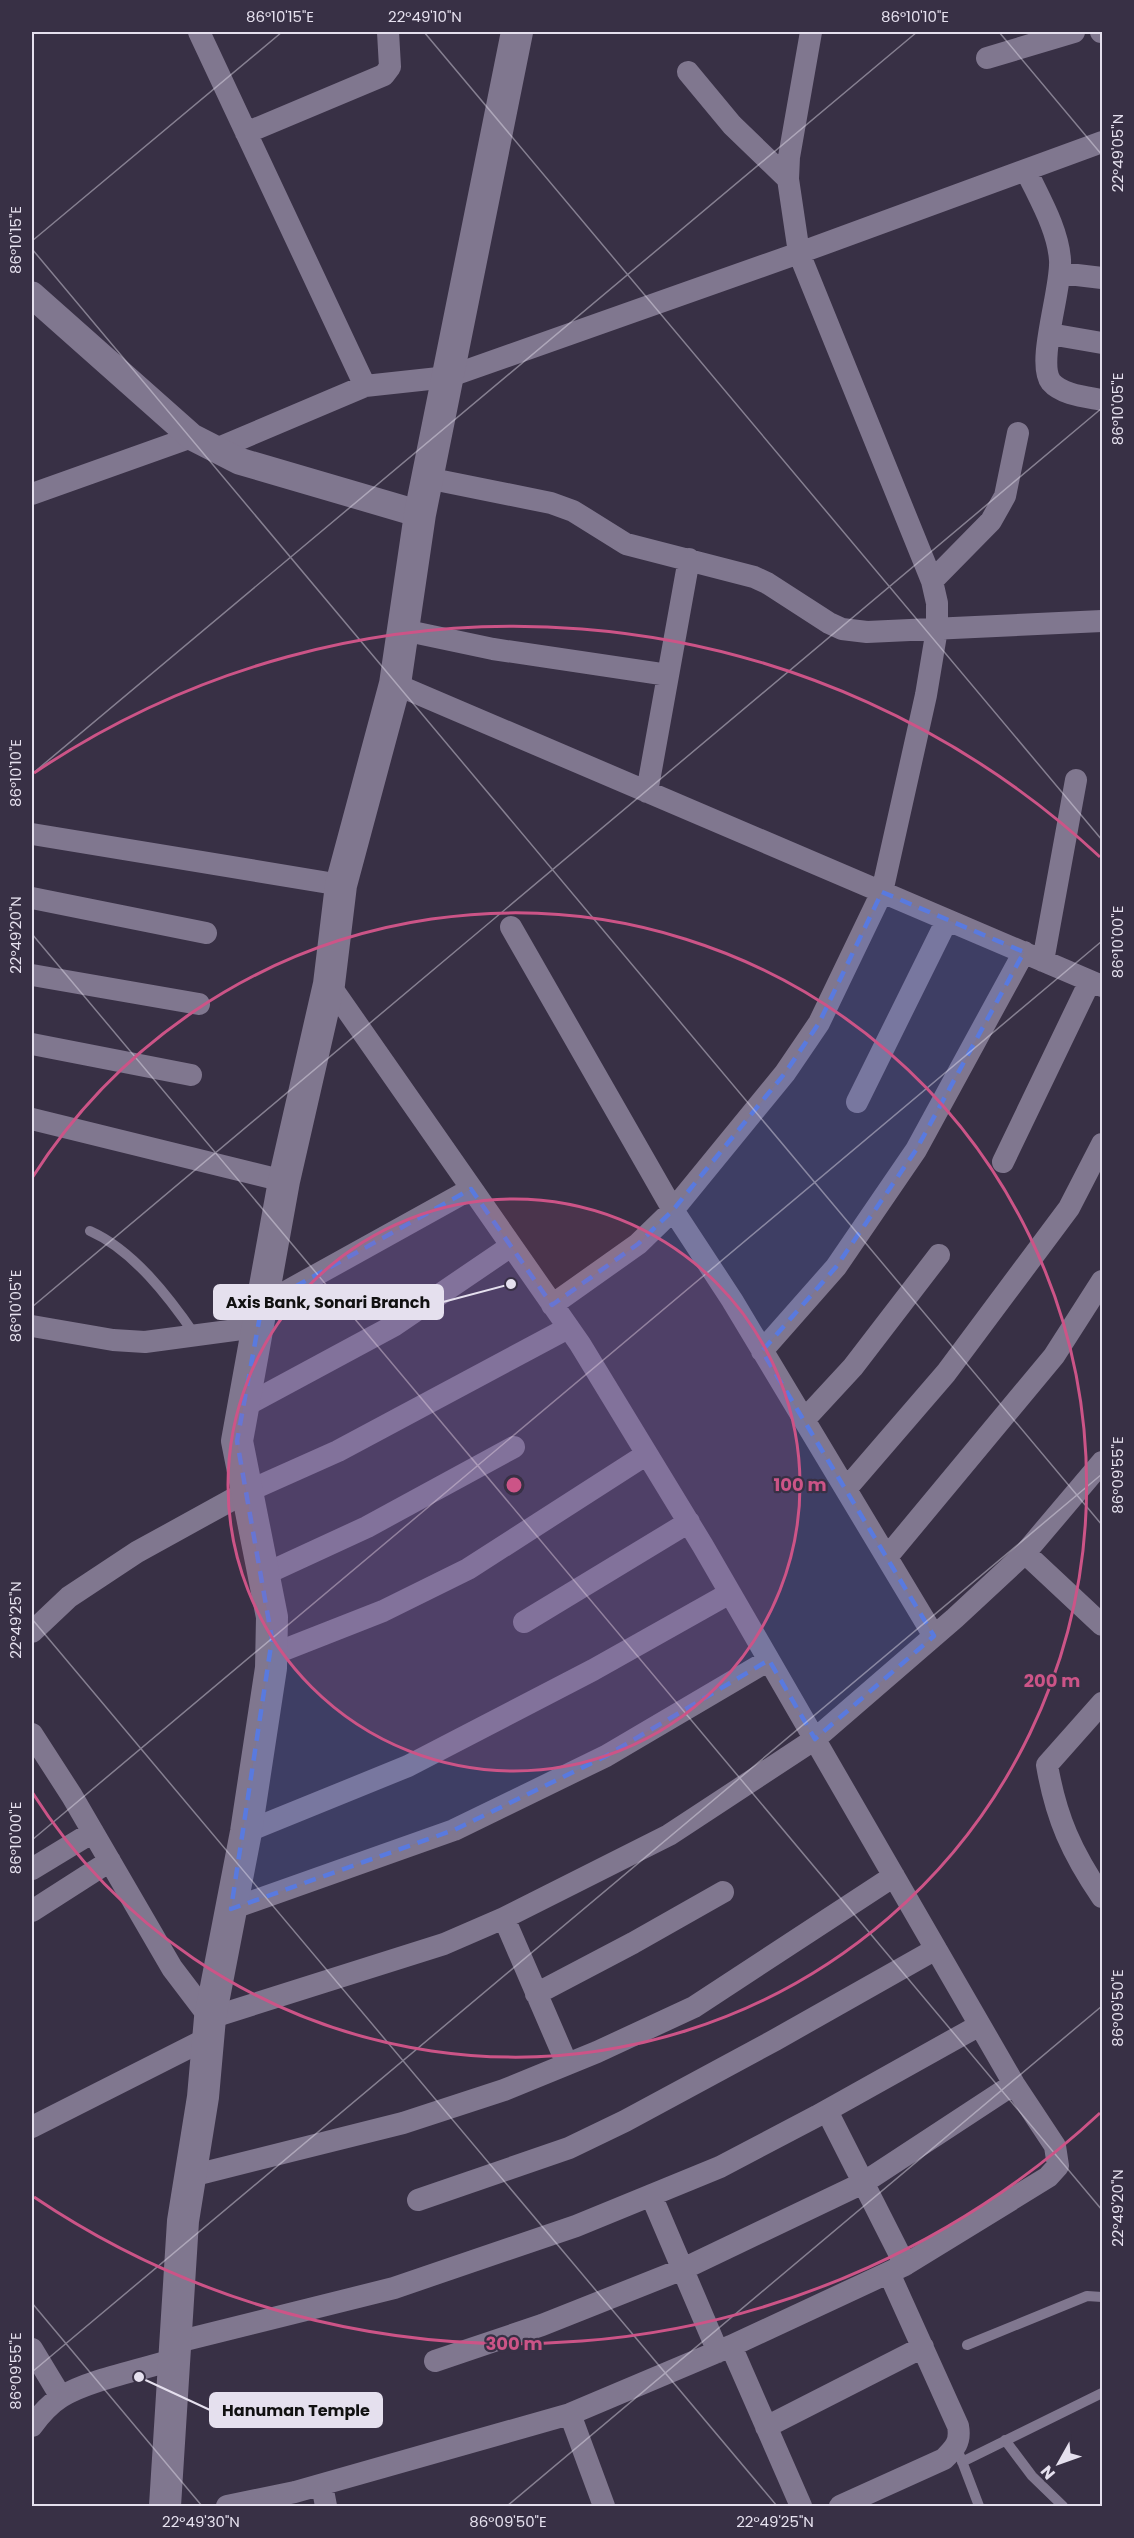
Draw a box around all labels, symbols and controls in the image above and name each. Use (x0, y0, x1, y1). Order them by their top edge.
text: 86°10'15"E (246, 6, 314, 27)
text: 22°49'10"N (388, 6, 462, 27)
text: 86°10'10"E (881, 6, 949, 27)
text: 22°49'05"N (1107, 114, 1128, 192)
text: 86°10'15"E (5, 206, 26, 274)
text: 86°10'05"E (1107, 373, 1128, 445)
text: 86°10'10"E (5, 739, 26, 807)
text: 22°49'20"N (5, 896, 26, 974)
text: 86°10'00"E (1107, 906, 1128, 978)
text: 86°10'05"E (5, 1270, 26, 1342)
callout: Axis Bank, Sonari Branch (214, 1285, 443, 1319)
text: Axis Bank, Sonari Branch (226, 1291, 430, 1314)
text: 86°09'55"E (1107, 1436, 1128, 1514)
text: 100 m (773, 1472, 827, 1497)
centre of rings (504, 1475, 524, 1495)
text: 22°49'25"N (5, 1581, 26, 1659)
text: 200 m (1024, 1668, 1080, 1693)
text: 86°10'00"E (5, 1802, 26, 1874)
text: 86°09'50"E (1107, 1969, 1128, 2047)
text: 22°49'20"N (1107, 2169, 1128, 2247)
text: 300 m (485, 2331, 543, 2356)
text: 86°09'55"E (5, 2332, 26, 2410)
callout: Hanuman Temple (210, 2393, 382, 2427)
text: Hanuman Temple (222, 2399, 370, 2422)
north arrow (1029, 2433, 1089, 2493)
text: N (1035, 2460, 1061, 2484)
text: 22°49'30"N (162, 2511, 240, 2532)
text: 86°09'50"E (469, 2511, 547, 2532)
text: 22°49'25"N (736, 2511, 814, 2532)

